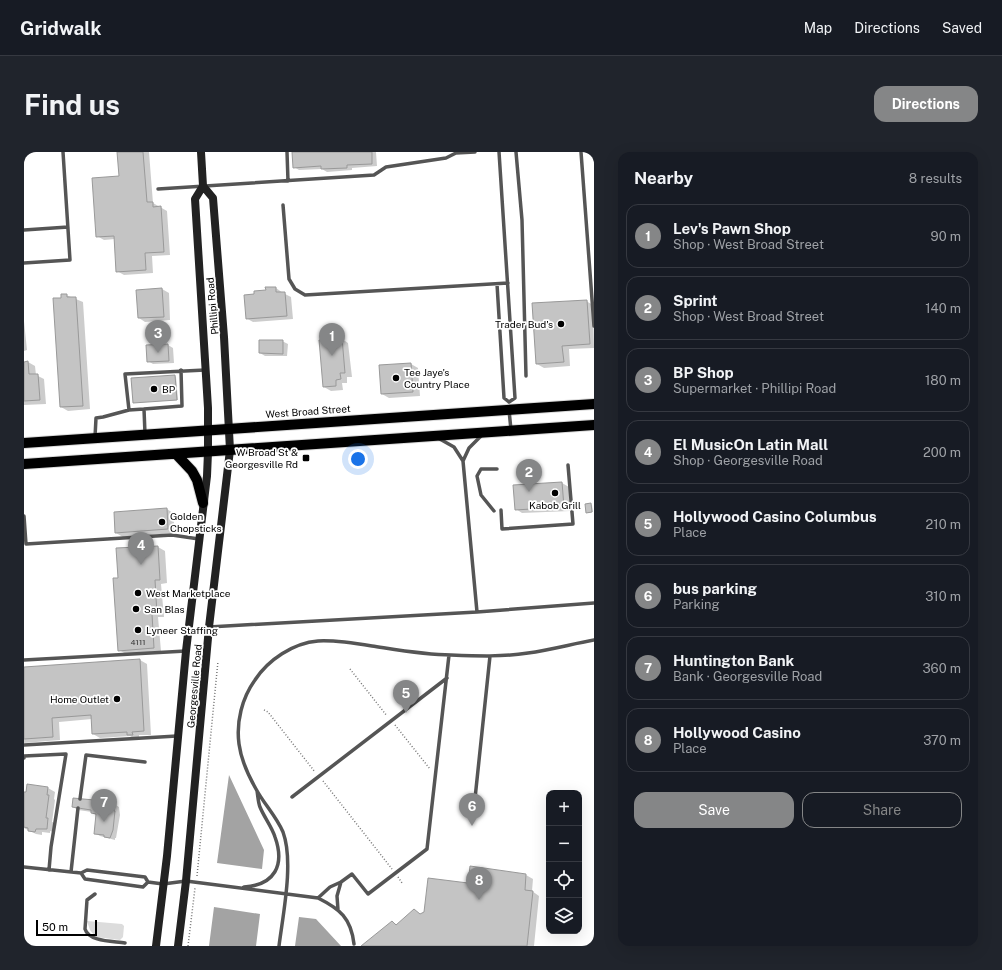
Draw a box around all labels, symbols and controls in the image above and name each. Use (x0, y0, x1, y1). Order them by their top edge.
text: Gridwalk (20, 17, 101, 39)
text: Map (804, 20, 832, 36)
text: Directions (854, 20, 920, 36)
text: Saved (942, 20, 982, 36)
button: Directions (874, 86, 978, 122)
text: Find us (24, 88, 120, 121)
text: Nearby (634, 168, 693, 188)
text: 8 results (909, 171, 962, 186)
text: Lev's Pawn Shop (673, 220, 791, 237)
text: 1 (645, 229, 651, 244)
text: 90 m (931, 229, 961, 244)
text: Shop · West Broad Street (673, 237, 824, 252)
street label: Phillipi Road (204, 277, 220, 335)
text: Sprint (673, 292, 718, 309)
text: 2 (644, 301, 652, 316)
text: 140 m (925, 301, 961, 316)
text: Shop · West Broad Street (673, 309, 824, 324)
place label: Trader Bud's (495, 318, 553, 330)
marker: Trader Bud's (556, 319, 566, 329)
pin: 3 (145, 320, 171, 353)
pin: 1 (319, 323, 345, 356)
text: BP Shop (673, 364, 734, 381)
place label: Tee Jaye's Country Place (404, 366, 470, 390)
marker: Tee Jaye's Country Place (391, 373, 401, 383)
text: 3 (644, 373, 652, 388)
text: 180 m (925, 373, 961, 388)
text: Supermarket · Phillipi Road (673, 381, 836, 396)
place label: BP (162, 383, 176, 395)
marker: BP (149, 384, 159, 394)
street label: West Broad Street (265, 402, 351, 420)
text: El MusicOn Latin Mall (673, 436, 828, 453)
text: 4 (644, 445, 652, 460)
text: 200 m (923, 445, 961, 460)
place label: W Broad St & Georgesville Rd (225, 446, 298, 470)
your location (348, 449, 368, 469)
marker: W Broad St & Georgesville Rd (301, 453, 311, 463)
text: Shop · Georgesville Road (673, 453, 823, 468)
pin: 2 (516, 459, 542, 492)
marker: Kabob Grill (550, 488, 560, 498)
place label: Kabob Grill (529, 499, 581, 511)
text: Hollywood Casino Columbus (673, 508, 877, 525)
place label: Golden Chopsticks (170, 510, 221, 534)
marker: Golden Chopsticks (157, 517, 167, 527)
text: 5 (644, 517, 652, 532)
text: 210 m (926, 517, 961, 532)
text: Place (673, 525, 707, 540)
pin: 4 (128, 532, 154, 565)
text: bus parking (673, 580, 757, 597)
place label: West Marketplace (146, 587, 231, 599)
marker: West Marketplace (133, 588, 143, 598)
text: 6 (644, 589, 652, 604)
text: 310 m (925, 589, 961, 604)
text: Parking (673, 597, 720, 612)
place label: San Blas (144, 603, 185, 615)
marker: San Blas (131, 604, 141, 614)
place label: Lyneer Staffing (146, 624, 218, 636)
marker: Lyneer Staffing (133, 625, 143, 635)
house number: 4111 (131, 637, 145, 647)
street label: Georgesville Road (184, 644, 204, 728)
text: Huntington Bank (673, 652, 794, 669)
text: 7 (644, 661, 652, 676)
text: 360 m (923, 661, 961, 676)
text: Bank · Georgesville Road (673, 669, 822, 684)
pin: 5 (393, 680, 419, 713)
place label: Home Outlet (50, 693, 109, 705)
marker: Home Outlet (112, 694, 122, 704)
text: Hollywood Casino (673, 724, 801, 741)
text: 8 (644, 733, 652, 748)
text: 370 m (923, 733, 961, 748)
text: Place (673, 741, 707, 756)
pin: 7 (91, 789, 117, 822)
map controls (546, 790, 582, 934)
button: + (546, 790, 582, 826)
button: Save (634, 792, 794, 828)
button: Share (802, 792, 962, 828)
pin: 6 (459, 793, 485, 826)
button: − (546, 826, 582, 862)
button: locate (546, 862, 582, 898)
pin: 8 (466, 867, 492, 900)
button: layers (546, 898, 582, 934)
scale bar (36, 918, 97, 937)
text: 50 m (42, 921, 68, 933)

